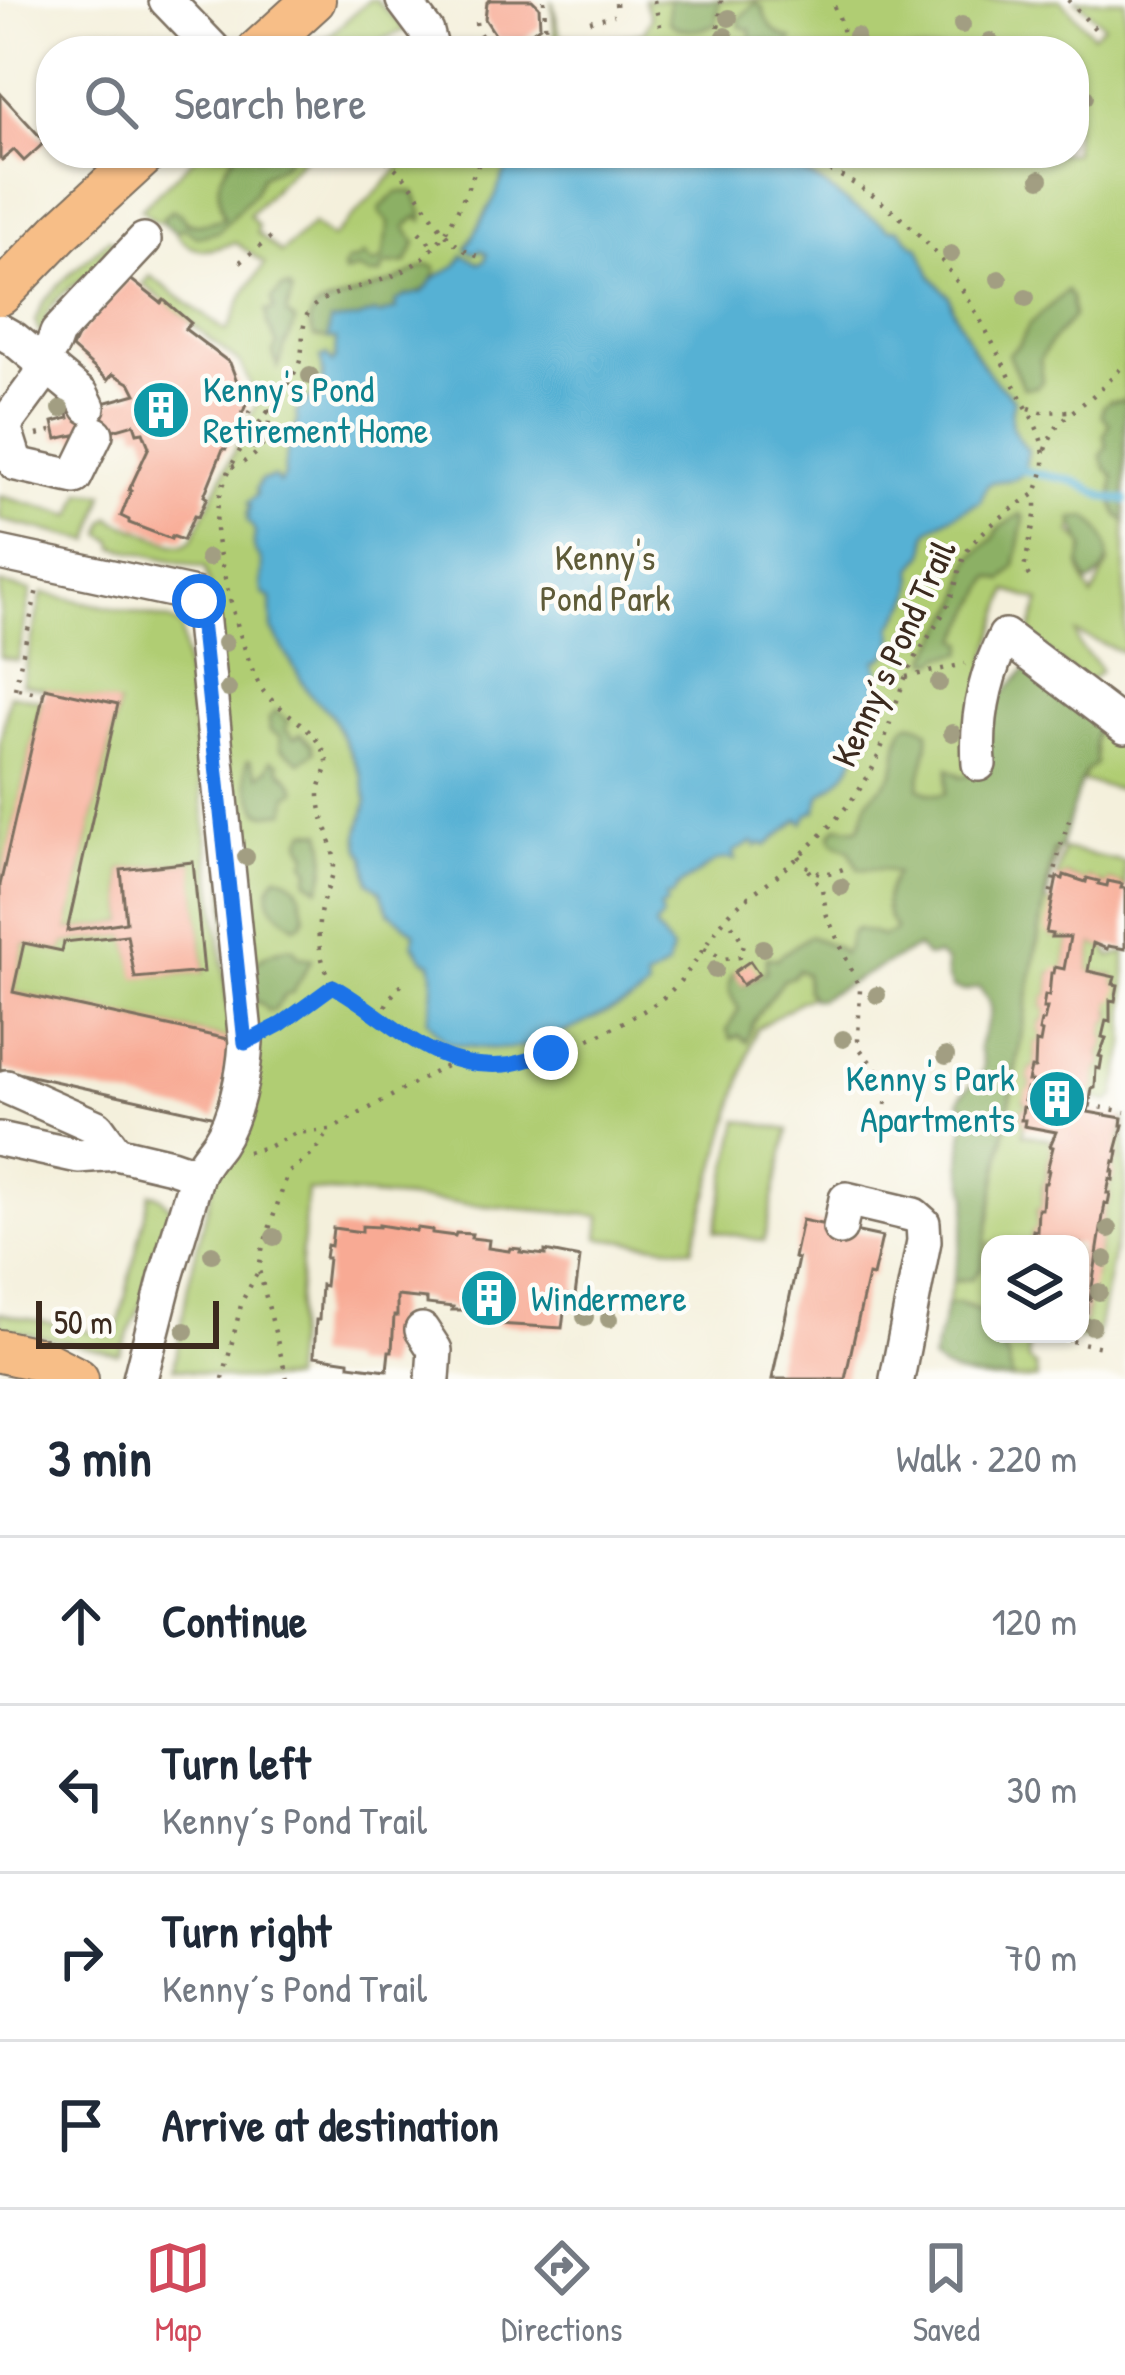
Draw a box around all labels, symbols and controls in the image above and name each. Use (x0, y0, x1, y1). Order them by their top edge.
search box (36, 36, 1089, 168)
icon: search (78, 69, 144, 135)
text: Search here (174, 72, 366, 133)
place label: Kenny's Pond Retirement Home (203, 364, 428, 454)
building icon: Kenny's Pond Retirement Home (130, 379, 192, 441)
street label: Kenny´s Pond Trail (819, 531, 967, 774)
park label: Kenny's Pond Park (540, 532, 670, 622)
route start (172, 574, 226, 628)
route end (524, 1026, 578, 1080)
place label: Kenny's Park Apartments (846, 1053, 1015, 1143)
building icon: Kenny's Park Apartments (1026, 1068, 1088, 1130)
map controls (981, 1235, 1089, 1343)
button: layers (981, 1235, 1089, 1343)
building icon: Windermere (458, 1267, 520, 1329)
place label: Windermere (531, 1273, 687, 1322)
scale bar (36, 1295, 219, 1348)
text: 50 m (54, 1300, 113, 1344)
text: 3 min (48, 1423, 152, 1492)
text: Walk · 220 m (896, 1431, 1077, 1484)
icon: ahead (48, 1588, 114, 1654)
text: Continue (162, 1590, 307, 1651)
text: 120 m (992, 1594, 1077, 1647)
text: Turn left (162, 1732, 311, 1793)
icon: left (48, 1756, 114, 1822)
text: 30 m (1007, 1762, 1077, 1815)
text: Kenny´s Pond Trail (162, 1793, 427, 1846)
text: Turn right (162, 1900, 331, 1961)
icon: right (48, 1924, 114, 1990)
text: 70 m (1005, 1930, 1077, 1983)
text: Kenny´s Pond Trail (162, 1961, 427, 2014)
icon: arrive (48, 2092, 114, 2158)
text: Arrive at destination (162, 2094, 499, 2155)
tab: Map (145, 2235, 211, 2351)
tab: Directions (501, 2235, 623, 2351)
tab: Saved (913, 2235, 980, 2351)

